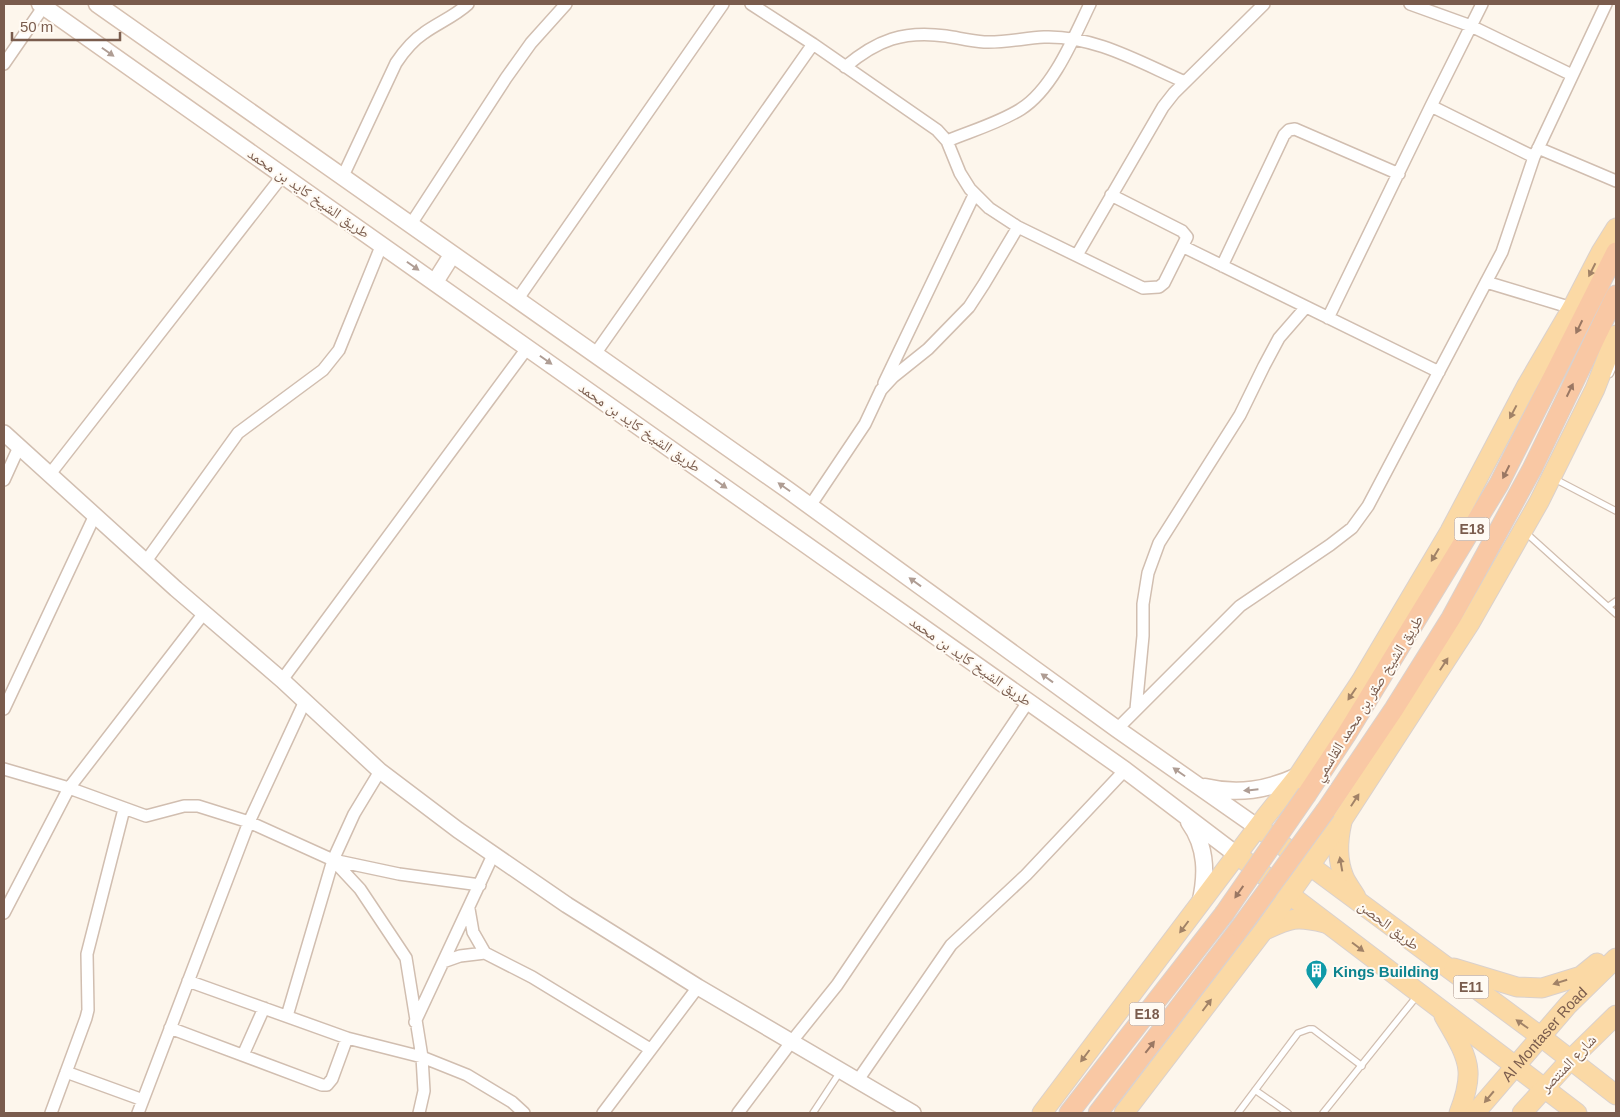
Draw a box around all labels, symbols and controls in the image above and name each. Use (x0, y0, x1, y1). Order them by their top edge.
scale bar (12, 10, 120, 42)
text: 50 m (20, 18, 53, 35)
one-way arrow (102, 47, 115, 57)
street label: طريق الشيخ كايد بن محمد (244, 145, 373, 243)
one-way arrow (406, 261, 420, 271)
one-way arrow (1588, 262, 1596, 277)
one-way arrow (1575, 320, 1583, 334)
one-way arrow (539, 355, 553, 365)
street label: طريق الشيخ كايد بن محمد (575, 379, 704, 477)
one-way arrow (1566, 383, 1574, 397)
one-way arrow (1509, 404, 1517, 419)
one-way arrow (1502, 464, 1510, 479)
one-way arrow (715, 479, 728, 489)
one-way arrow (777, 482, 791, 492)
road number: E18 (1454, 518, 1490, 540)
one-way arrow (1431, 548, 1440, 561)
one-way arrow (909, 577, 922, 587)
street label: طريق الشيخ صقر بن محمد القاسمي (1310, 612, 1430, 786)
street label: طريق الشيخ كايد بن محمد (906, 613, 1035, 711)
one-way arrow (1439, 657, 1449, 670)
one-way arrow (1040, 673, 1054, 683)
one-way arrow (1347, 687, 1357, 701)
one-way arrow (1173, 767, 1186, 777)
one-way arrow (1243, 786, 1259, 794)
one-way arrow (1350, 793, 1360, 806)
one-way arrow (1337, 856, 1345, 872)
one-way arrow (1234, 885, 1244, 899)
street label: طريق الحصن (1354, 897, 1423, 955)
one-way arrow (1178, 920, 1189, 933)
one-way arrow (1351, 942, 1365, 952)
building icon: Kings Building (1305, 959, 1329, 990)
place label: Kings Building (1333, 963, 1439, 980)
road number: E11 (1454, 976, 1488, 999)
one-way arrow (1553, 979, 1568, 987)
street label: Al Montaser Road (1498, 983, 1590, 1084)
one-way arrow (1201, 999, 1212, 1012)
road number: E18 (1130, 1002, 1164, 1026)
one-way arrow (1515, 1019, 1528, 1029)
street label: شارع المنتصر (1536, 1031, 1601, 1097)
one-way arrow (1144, 1041, 1155, 1054)
one-way arrow (1080, 1049, 1091, 1062)
one-way arrow (1484, 1091, 1495, 1103)

